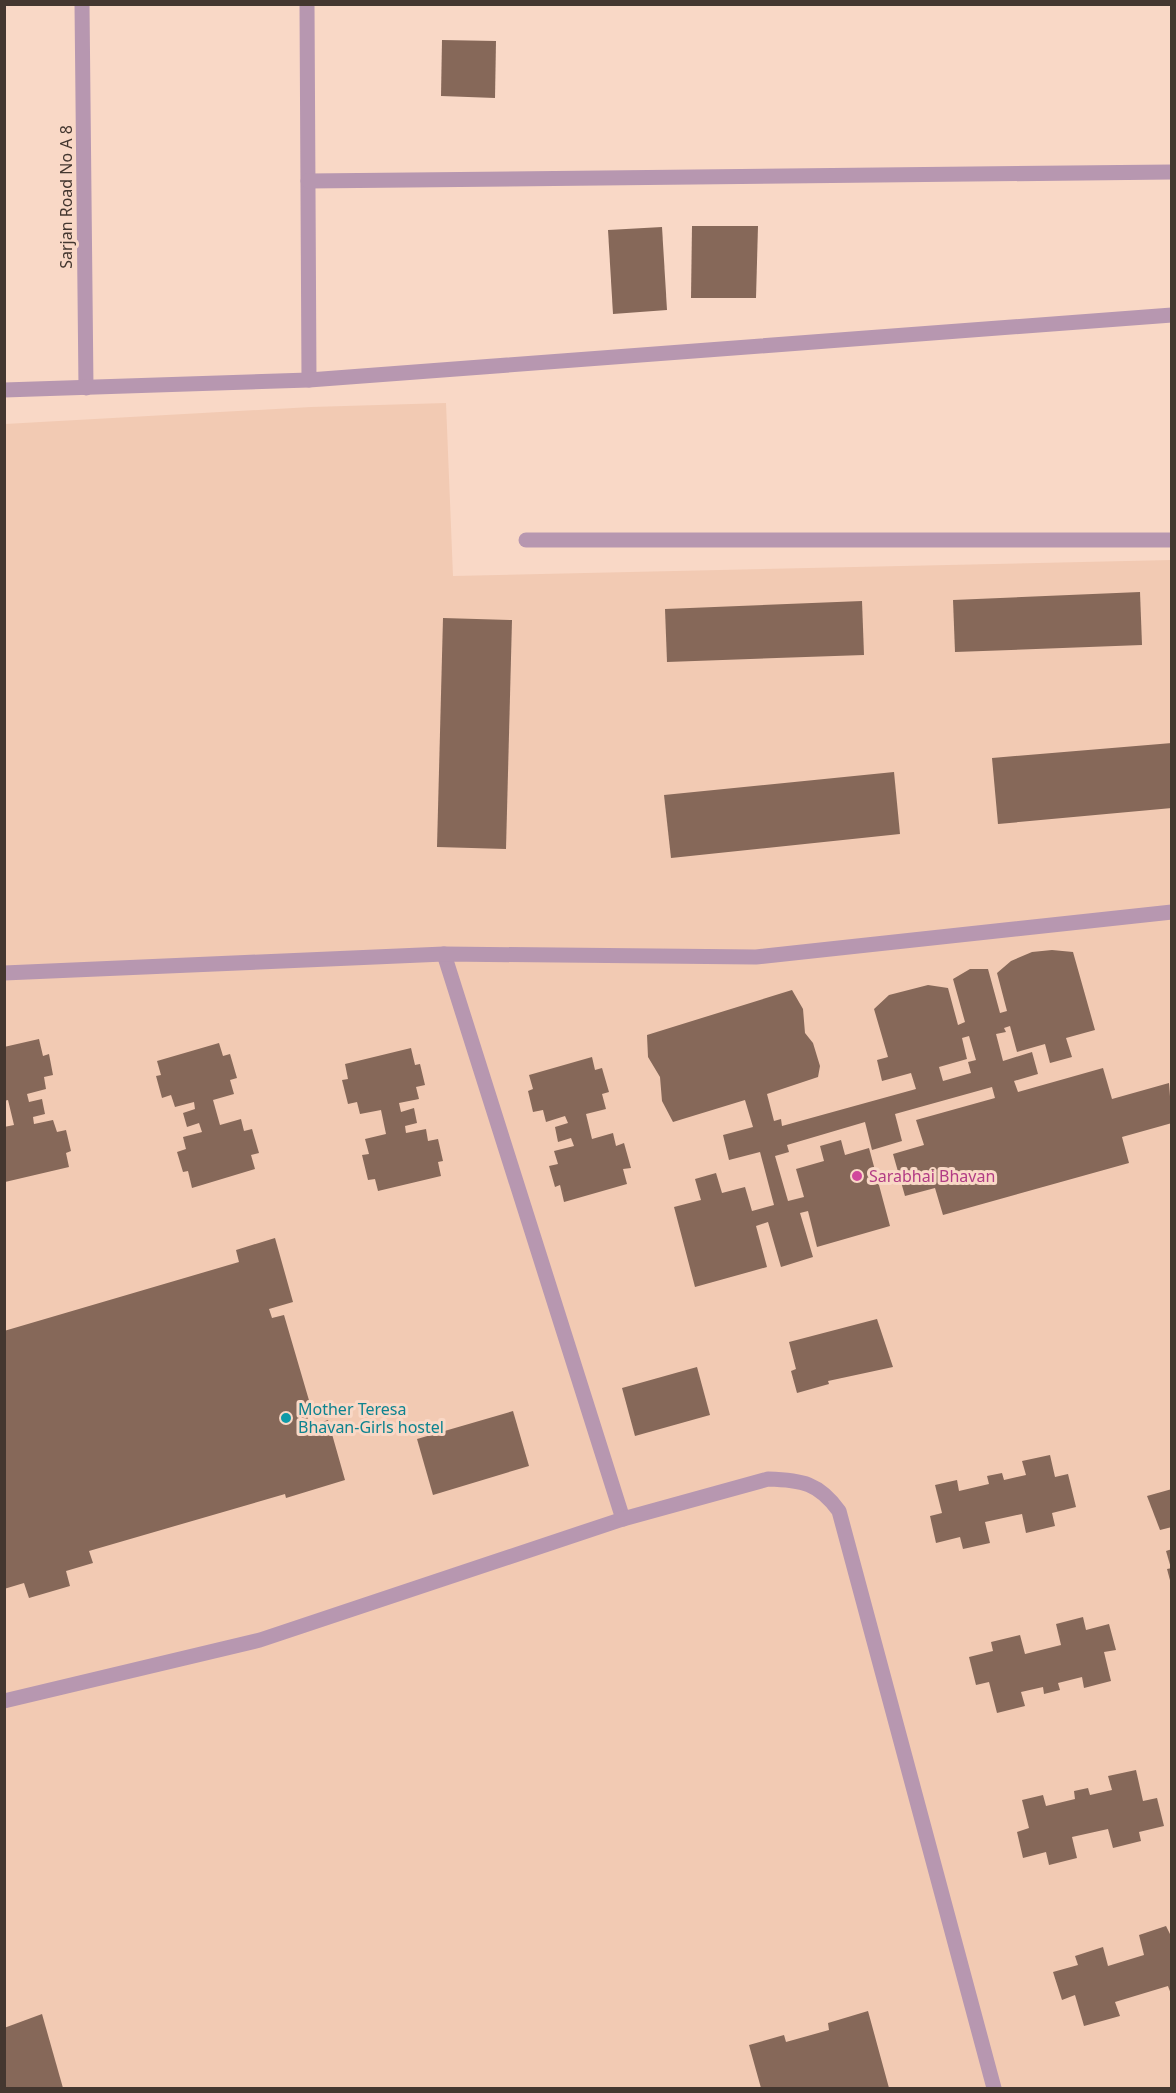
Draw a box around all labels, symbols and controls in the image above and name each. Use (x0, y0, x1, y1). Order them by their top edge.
street label: Sarjan Road No A 8 (55, 125, 77, 269)
place label: Sarabhai Bhavan (869, 1165, 995, 1187)
marker: Sarabhai Bhavan (850, 1169, 864, 1183)
place label: Mother Teresa Bhavan-Girls hostel (298, 1398, 444, 1438)
marker: Mother Teresa Bhavan-Girls hostel (279, 1411, 293, 1425)

